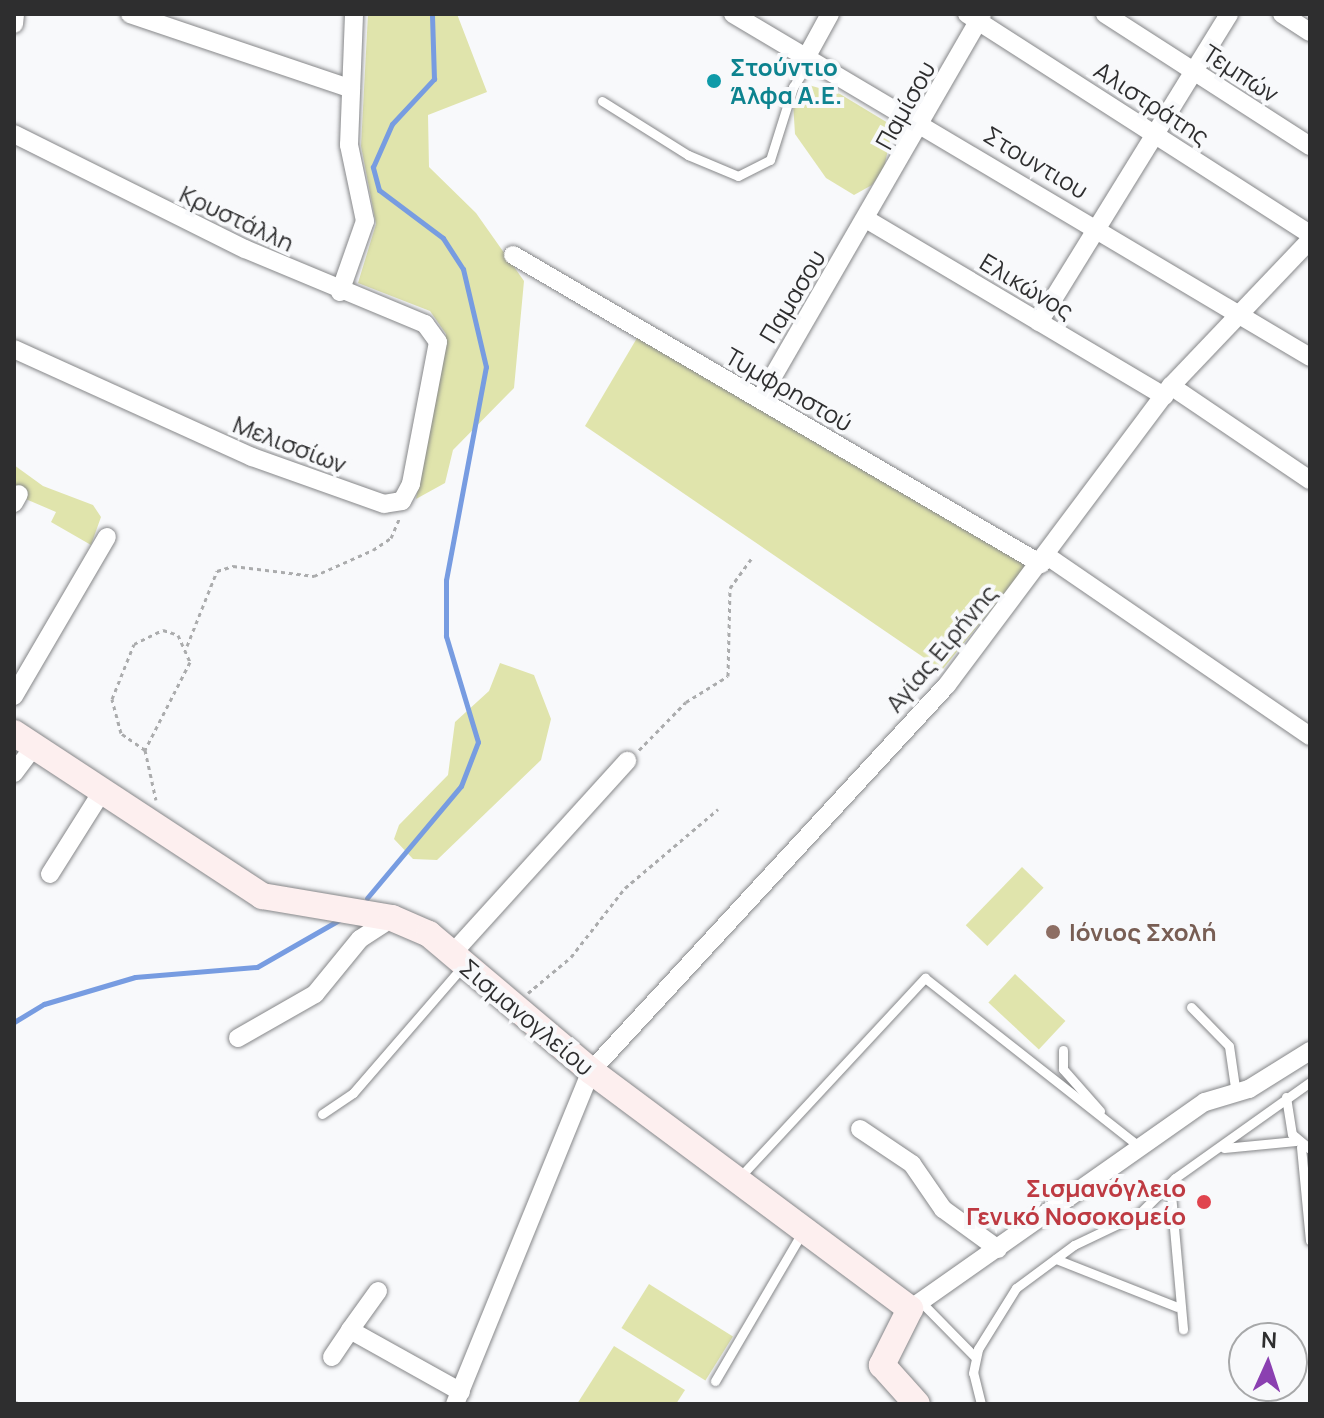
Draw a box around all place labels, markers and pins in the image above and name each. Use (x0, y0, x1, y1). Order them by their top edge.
place label: Στούντιο Άλφα Α.Ε. (730, 53, 842, 109)
marker: Στούντιο Άλφα Α.Ε. (705, 72, 723, 90)
place label: Ιόνιος Σχολή (1069, 918, 1217, 946)
marker: Ιόνιος Σχολή (1044, 923, 1062, 941)
place label: Σισμανόγλειο Γενικό Νοσοκομείο (966, 1174, 1186, 1230)
marker: Σισμανόγλειο Γενικό Νοσοκομείο (1193, 1191, 1215, 1213)

